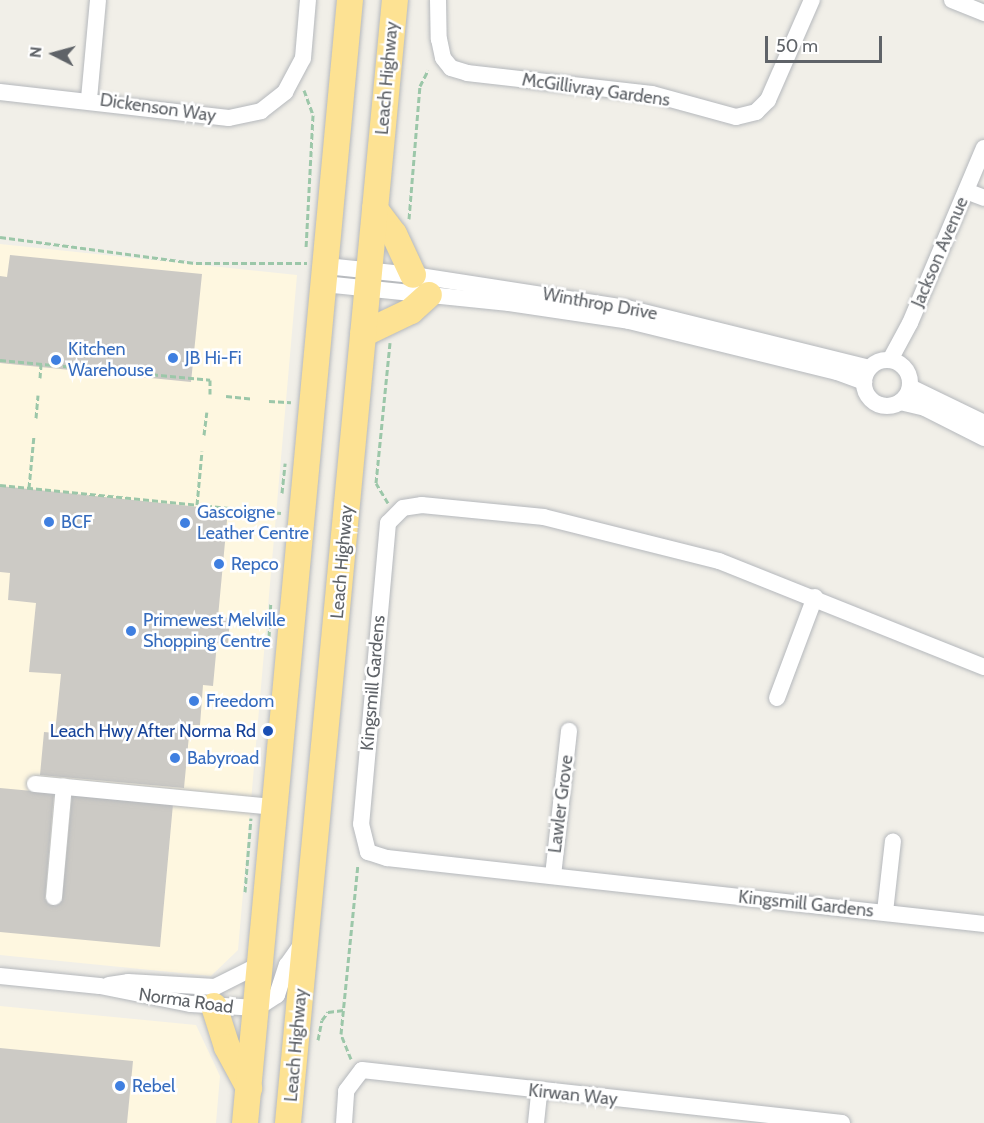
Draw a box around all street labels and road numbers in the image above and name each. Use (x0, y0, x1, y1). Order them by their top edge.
street label: Leach Highway (371, 20, 403, 136)
street label: McGillivray Gardens (521, 69, 671, 111)
street label: Dickenson Way (99, 89, 217, 127)
street label: Jackson Avenue (907, 194, 973, 310)
street label: Winthrop Drive (541, 283, 659, 325)
street label: Leach Highway (326, 504, 358, 620)
street label: Kingsmill Gardens (356, 614, 390, 752)
street label: Lawler Grove (544, 754, 578, 854)
street label: Kingsmill Gardens (737, 886, 875, 922)
street label: Norma Road (137, 984, 235, 1018)
street label: Leach Highway (280, 987, 312, 1103)
street label: Kirwan Way (527, 1080, 619, 1110)

